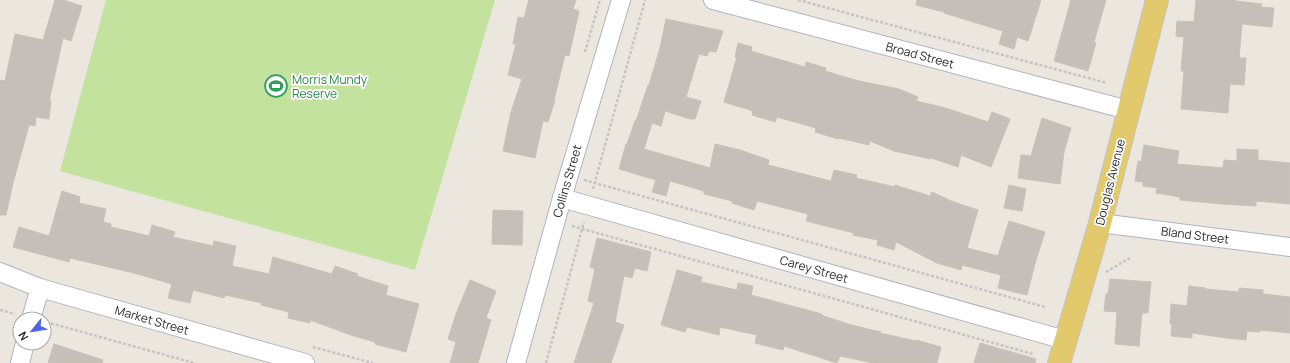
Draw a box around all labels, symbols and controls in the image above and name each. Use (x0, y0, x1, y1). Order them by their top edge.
street label: Broad Street (884, 38, 956, 72)
place label: Morris Mundy Reserve (292, 71, 368, 102)
sports icon: Morris Mundy Reserve (263, 73, 289, 99)
street label: Douglas Avenue (1091, 137, 1129, 227)
street label: Collins Street (548, 142, 586, 219)
street label: Bland Street (1160, 222, 1230, 248)
street label: Carey Street (778, 251, 850, 287)
street label: Market Street (113, 301, 191, 339)
north arrow (12, 311, 52, 351)
text: N (14, 329, 31, 343)

